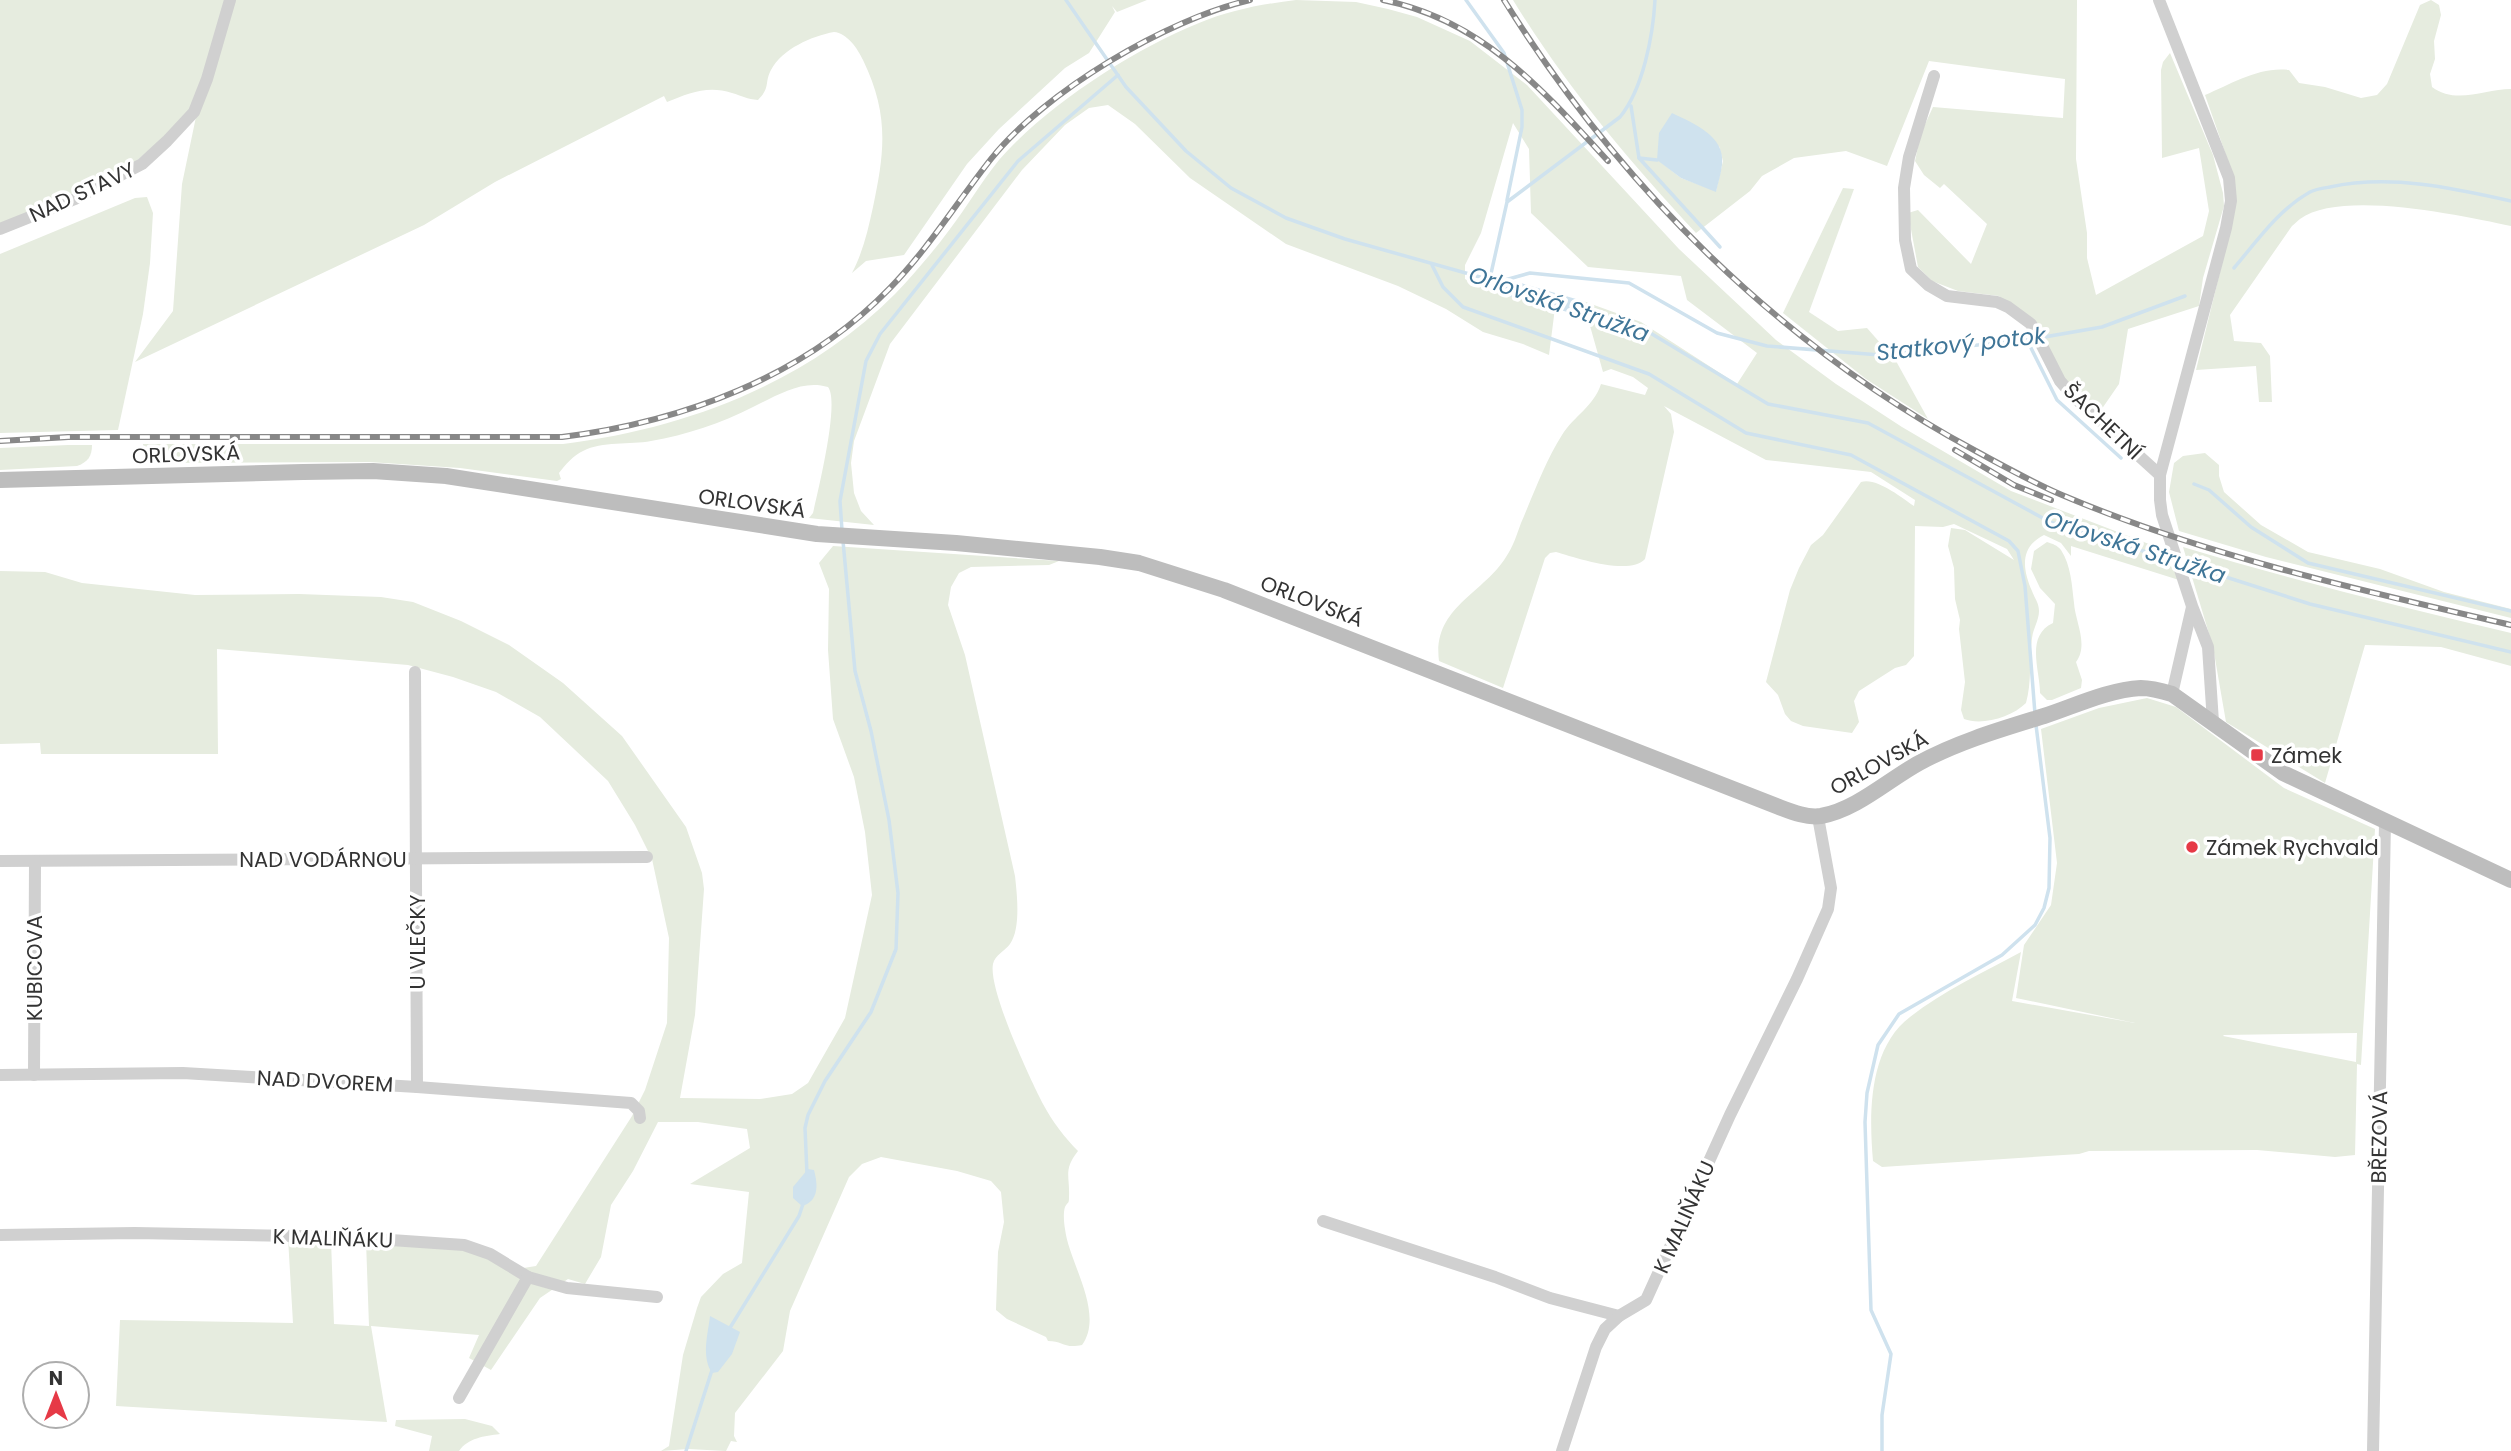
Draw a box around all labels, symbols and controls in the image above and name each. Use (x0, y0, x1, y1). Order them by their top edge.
street label: NAD STAVY (24, 155, 140, 229)
water label: Orlovská Stružka (1464, 258, 1654, 350)
water label: Statkový potok (1875, 319, 2048, 369)
street label: ŠACHETNÍ (2057, 376, 2149, 466)
street label: ORLOVSKÁ (131, 438, 241, 470)
street label: ORLOVSKÁ (696, 481, 808, 525)
water label: Orlovská Stružka (2040, 503, 2230, 591)
street label: ORLOVSKÁ (1256, 568, 1368, 634)
street label: ORLOVSKÁ (1825, 724, 1933, 802)
place label: Zámek (2271, 741, 2342, 770)
marker: Zámek (2249, 747, 2265, 763)
place label: Zámek Rychvald (2206, 833, 2379, 862)
marker: Zámek Rychvald (2184, 839, 2200, 855)
street label: NAD VODÁRNOU (239, 845, 407, 874)
street label: U VLEČKY (403, 895, 432, 989)
street label: KUBICOVA (20, 915, 49, 1021)
street label: NAD DVOREM (256, 1063, 394, 1099)
street label: BŘEZOVÁ (2364, 1090, 2394, 1184)
street label: K MALIŇÁKU (1646, 1156, 1722, 1278)
street label: K MALIŇÁKU (272, 1221, 394, 1255)
north arrow (21, 1360, 91, 1430)
text: N (49, 1365, 63, 1392)

